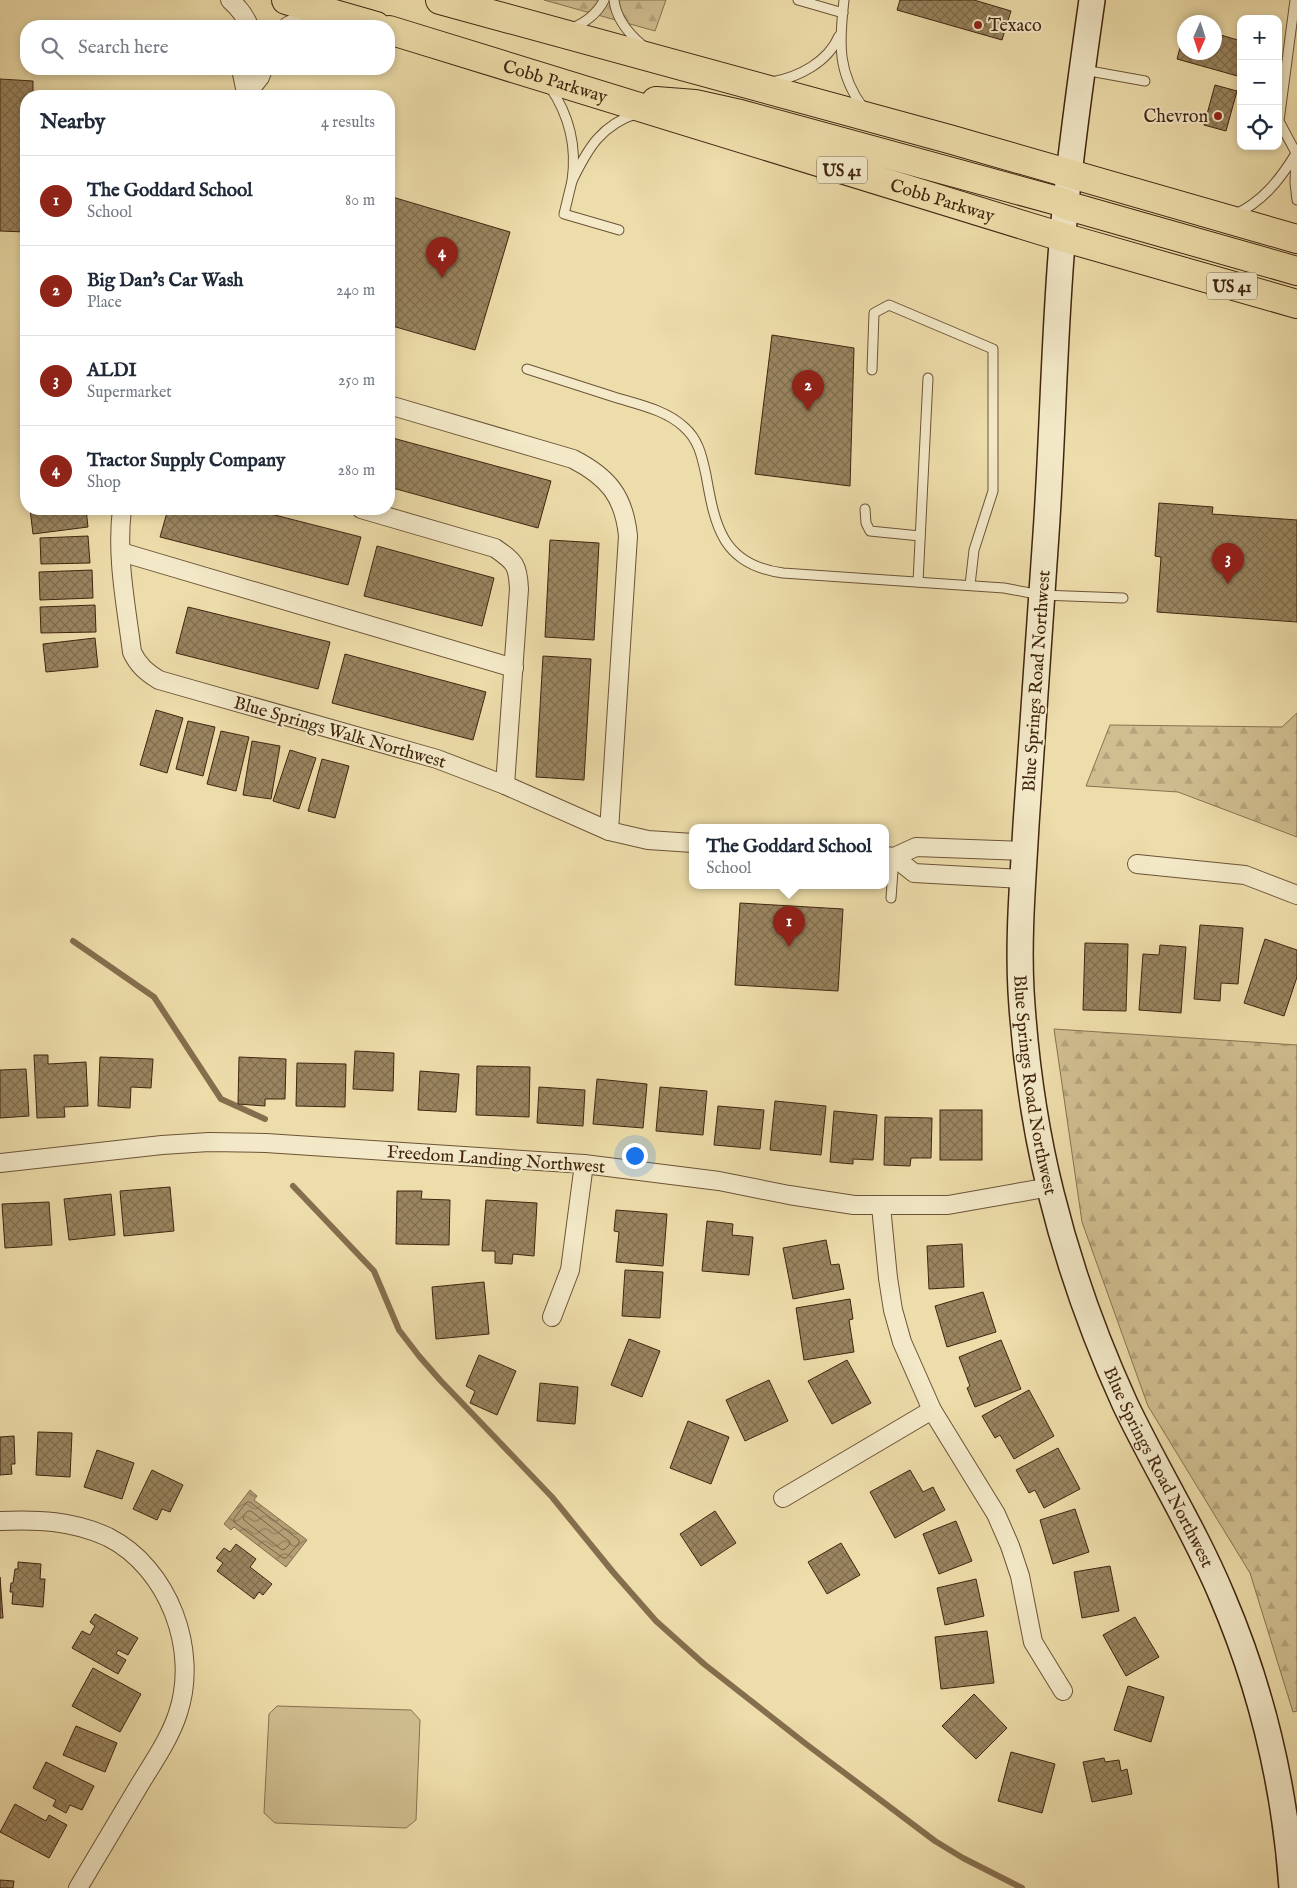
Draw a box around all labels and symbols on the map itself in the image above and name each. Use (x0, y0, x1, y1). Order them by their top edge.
place label: Texaco (988, 15, 1042, 38)
north arrow (1177, 15, 1222, 60)
marker: Texaco (972, 19, 984, 31)
street label: Cobb Parkway (500, 56, 610, 110)
place label: Chevron (1144, 106, 1208, 129)
marker: Chevron (1212, 110, 1224, 122)
road number: US 41 (817, 156, 867, 184)
street label: Cobb Parkway (887, 175, 997, 229)
pin: 4 (426, 237, 458, 278)
road number: US 41 (1207, 272, 1257, 300)
pin: 2 (792, 370, 824, 411)
pin: 3 (1212, 543, 1244, 584)
street label: Blue Springs Road Northwest (1018, 569, 1057, 793)
street label: Blue Springs Walk Northwest (231, 692, 448, 775)
pin: 1 (773, 906, 805, 947)
street label: Blue Springs Road Northwest (1007, 974, 1061, 1198)
street label: Freedom Landing Northwest (386, 1141, 606, 1180)
your location (622, 1143, 648, 1169)
street label: Blue Springs Road Northwest (1097, 1364, 1218, 1572)

